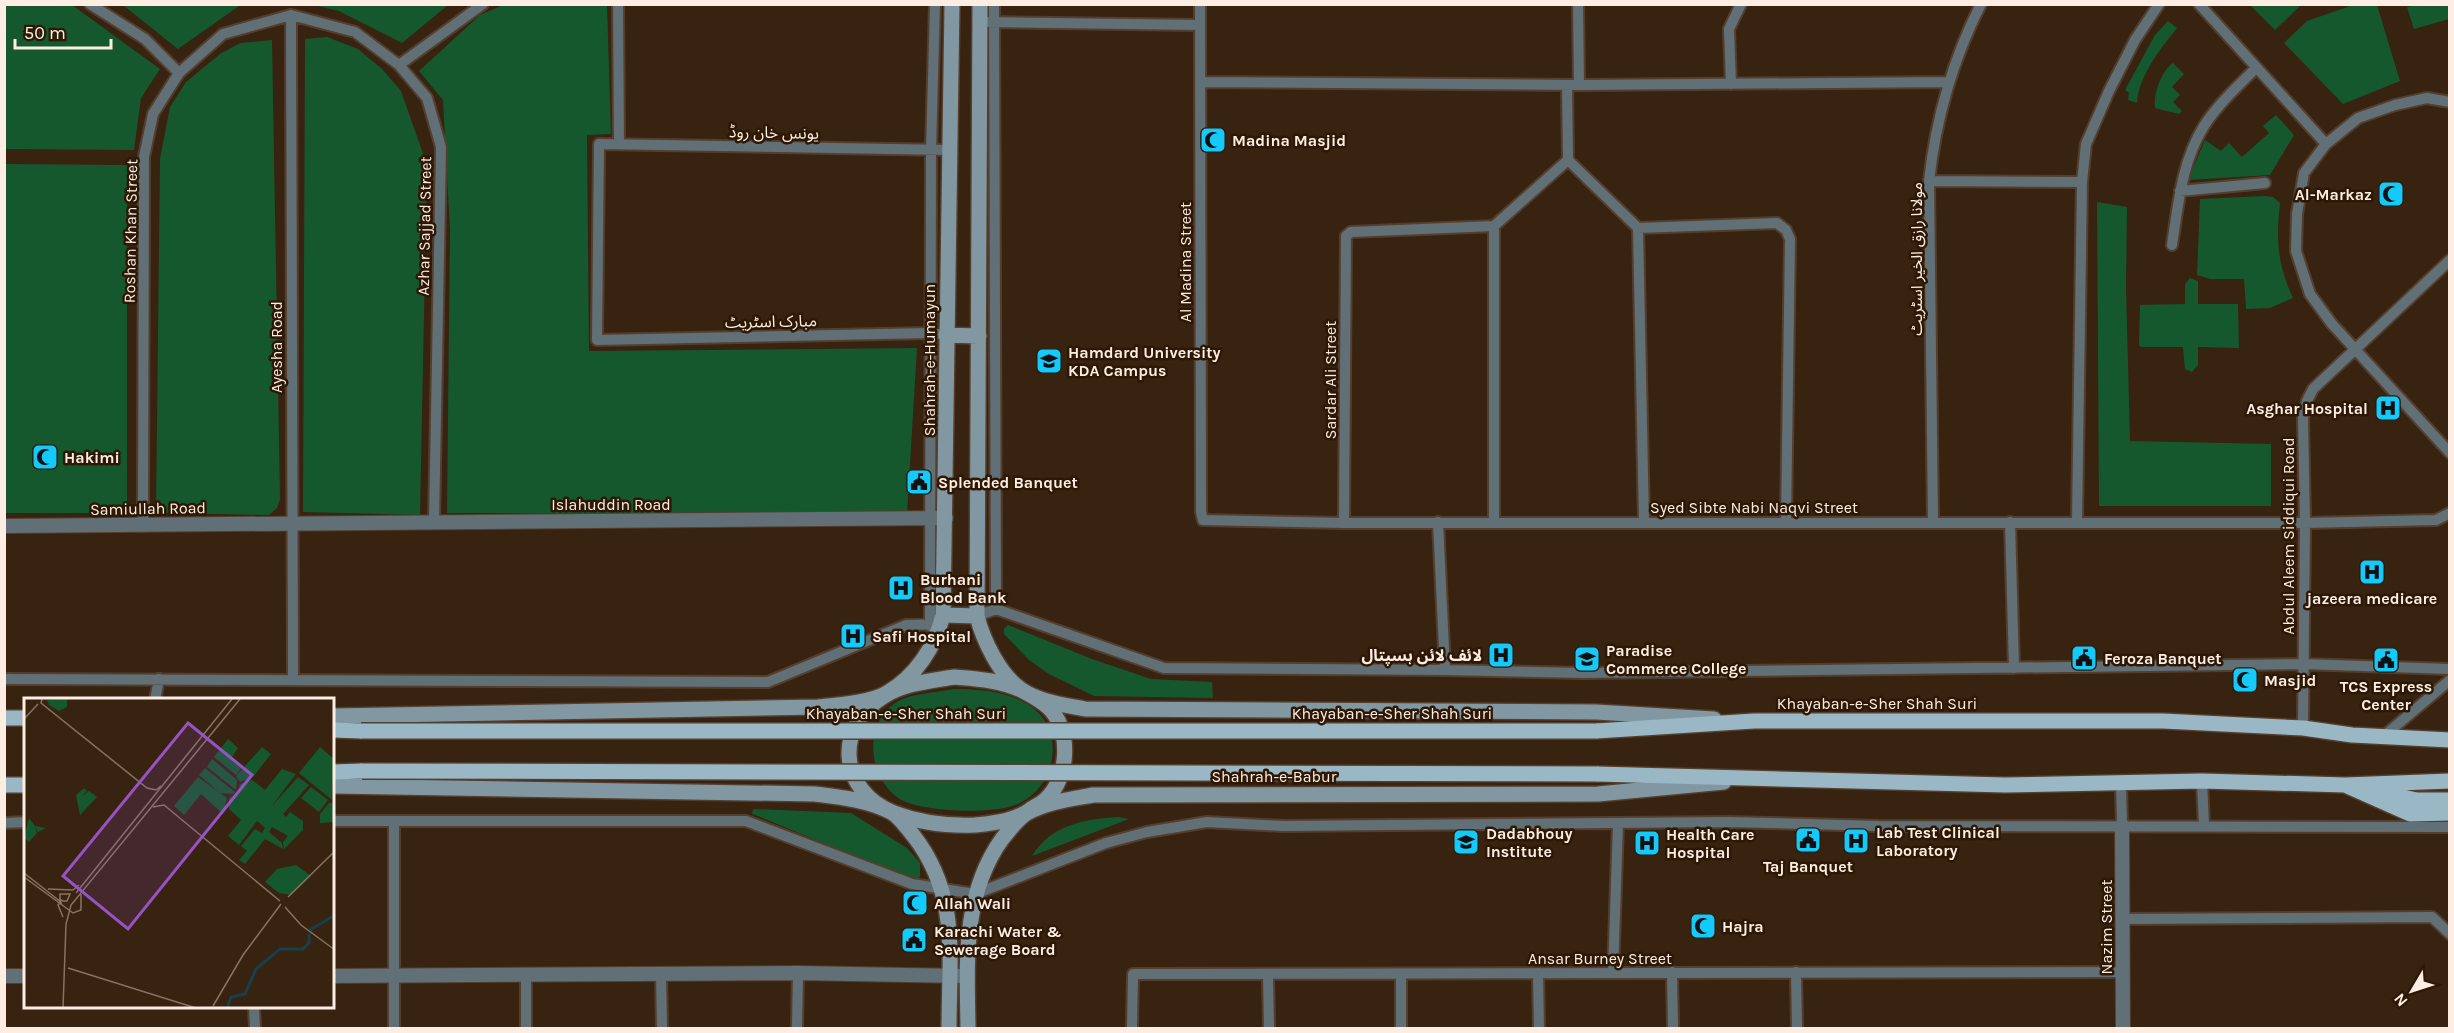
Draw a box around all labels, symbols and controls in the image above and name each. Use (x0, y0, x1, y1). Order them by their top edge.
scale bar (15, 12, 111, 50)
text: 50 m (24, 22, 66, 44)
street label: یونس خان روڈ (729, 122, 819, 143)
mosque icon: Madina Masjid (1198, 125, 1228, 155)
place label: Madina Masjid (1232, 131, 1346, 150)
street label: Azhar Sajjad Street (414, 156, 435, 296)
street label: Roshan Khan Street (120, 159, 141, 303)
mosque icon: Al-Markaz (2376, 179, 2406, 209)
street label: مولانا رازق الخیر اسٹریٹ (1907, 182, 1926, 336)
place label: Al-Markaz (2295, 185, 2372, 204)
street label: Al Madina Street (1176, 202, 1195, 322)
street label: Shahrah-e-Humayun (920, 284, 939, 436)
street label: Ayesha Road (267, 301, 286, 393)
street label: مبارک اسٹریٹ (725, 311, 817, 332)
street label: Sardar Ali Street (1321, 321, 1340, 439)
place label: Hamdard University KDA Campus (1068, 343, 1221, 380)
school or university icon: Hamdard University KDA Campus (1034, 346, 1064, 376)
hospital icon: Asghar Hospital (2373, 393, 2403, 423)
place label: Asghar Hospital (2246, 399, 2368, 418)
street label: Abdul Aleem Siddiqui Road (2279, 437, 2298, 635)
mosque icon: Hakimi (30, 442, 60, 472)
place label: Hakimi (64, 448, 120, 467)
public building icon: Splended Banquet (904, 467, 934, 497)
place label: Splended Banquet (938, 473, 1078, 492)
street label: Islahuddin Road (551, 495, 671, 514)
street label: Samiullah Road (90, 498, 206, 519)
street label: Syed Sibte Nabi Naqvi Street (1650, 498, 1858, 517)
hospital icon: jazeera medicare (2357, 557, 2387, 587)
place label: Burhani Blood Bank (920, 570, 1007, 607)
hospital icon: Burhani Blood Bank (886, 573, 916, 603)
place label: jazeera medicare (2305, 589, 2437, 608)
hospital icon: Safi Hospital (838, 621, 868, 651)
place label: Safi Hospital (872, 627, 971, 646)
hospital icon: لائف لائن ہسپتال (1486, 640, 1516, 670)
place label: Paradise Commerce College (1606, 641, 1747, 678)
public building icon: Feroza Banquet (2069, 643, 2099, 673)
school or university icon: Paradise Commerce College (1572, 644, 1602, 674)
public building icon: TCS Express Center (2371, 645, 2401, 675)
place label: لائف لائن ہسپتال (1361, 646, 1482, 666)
place label: Feroza Banquet (2104, 649, 2222, 668)
mosque icon: Masjid (2230, 665, 2260, 695)
place label: Masjid (2264, 671, 2316, 690)
place label: TCS Express Center (2340, 677, 2432, 714)
street label: Khayaban-e-Sher Shah Suri (1777, 694, 1977, 713)
inset map (24, 698, 334, 1009)
street label: Khayaban-e-Sher Shah Suri (806, 704, 1006, 723)
street label: Khayaban-e-Sher Shah Suri (1292, 704, 1492, 723)
street label: Shahrah-e-Babur (1211, 767, 1337, 786)
place label: Lab Test Clinical Laboratory (1876, 823, 2000, 860)
place label: Dadabhouy Institute (1486, 824, 1572, 861)
place label: Health Care Hospital (1666, 825, 1755, 862)
public building icon: Taj Banquet (1793, 825, 1823, 855)
hospital icon: Lab Test Clinical Laboratory (1841, 826, 1871, 856)
school or university icon: Dadabhouy Institute (1451, 827, 1481, 857)
hospital icon: Health Care Hospital (1632, 828, 1662, 858)
place label: Taj Banquet (1763, 857, 1853, 876)
street label: Nazim Street (2097, 880, 2116, 974)
mosque icon: Allah Wali (900, 888, 930, 918)
place label: Allah Wali (934, 894, 1011, 913)
mosque icon: Hajra (1688, 911, 1718, 941)
place label: Hajra (1722, 917, 1764, 936)
place label: Karachi Water & Sewerage Board (934, 922, 1062, 959)
public building icon: Karachi Water & Sewerage Board (899, 925, 929, 955)
street label: Ansar Burney Street (1528, 949, 1672, 968)
north arrow (2382, 961, 2442, 1021)
text: N (2390, 990, 2412, 1011)

